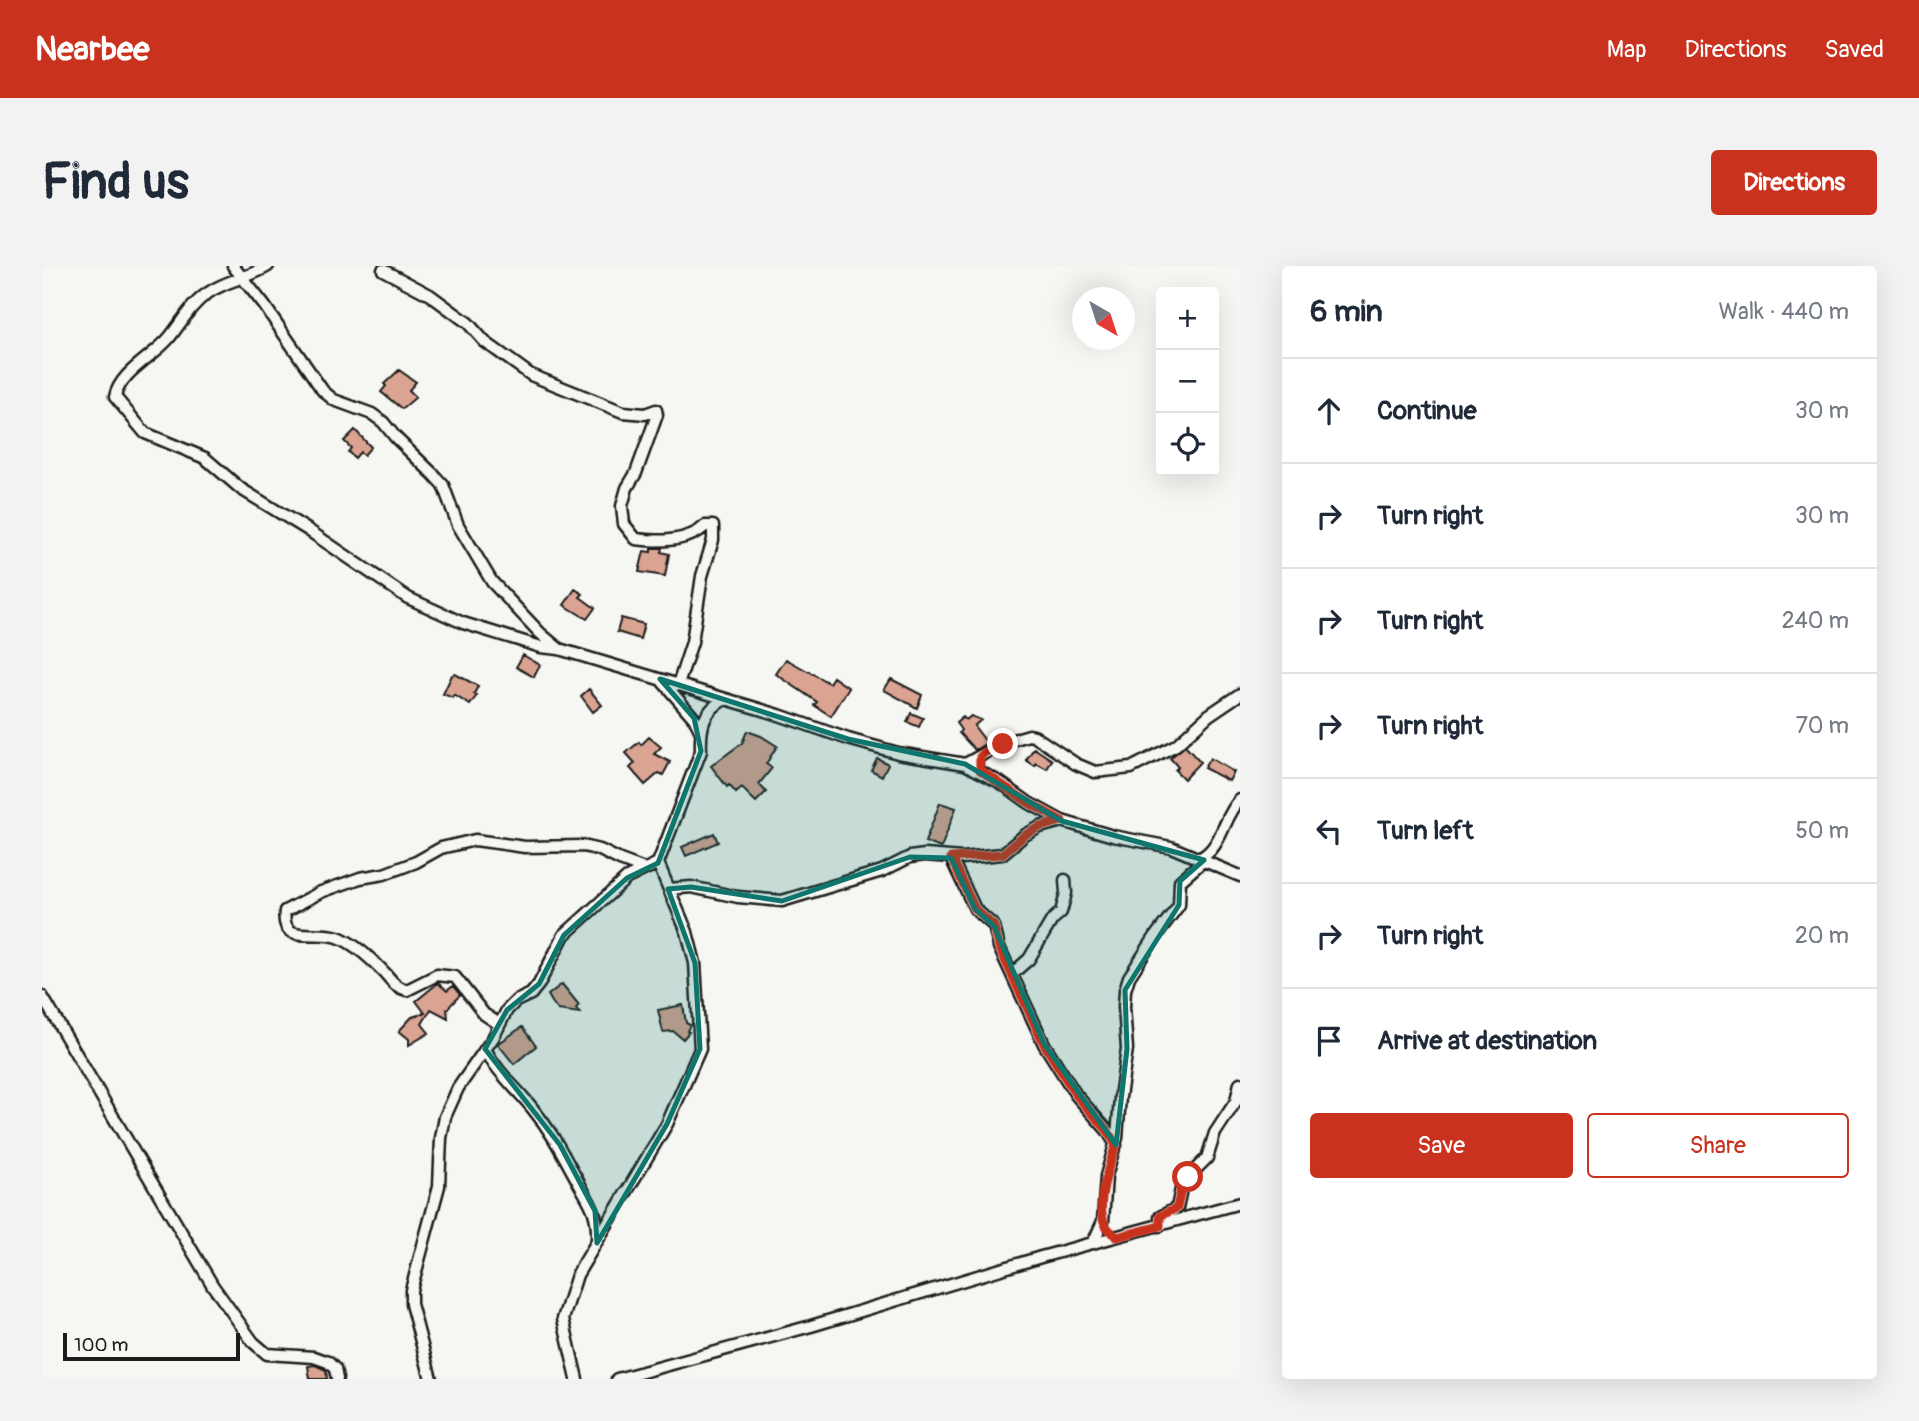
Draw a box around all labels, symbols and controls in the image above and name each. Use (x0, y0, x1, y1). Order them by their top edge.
text: Nearbee (35, 29, 149, 70)
text: Map (1607, 35, 1647, 64)
text: Directions (1685, 35, 1786, 64)
text: Saved (1824, 35, 1884, 64)
button: Directions (1711, 150, 1877, 215)
text: Find us (42, 152, 189, 213)
north arrow (1072, 287, 1135, 350)
map controls (1156, 287, 1219, 476)
button: + (1156, 287, 1219, 350)
text: 6 min (1310, 293, 1383, 330)
text: Walk · 440 m (1718, 297, 1849, 326)
button: − (1156, 350, 1219, 413)
icon: ahead (1310, 392, 1348, 430)
text: Continue (1377, 395, 1477, 427)
text: 30 m (1795, 396, 1849, 425)
button: locate (1156, 413, 1219, 476)
icon: right (1310, 497, 1348, 535)
text: Turn right (1377, 500, 1483, 532)
text: 30 m (1795, 501, 1849, 530)
icon: right (1310, 602, 1348, 640)
text: Turn right (1377, 605, 1483, 637)
text: 240 m (1782, 606, 1849, 635)
icon: right (1310, 707, 1348, 745)
text: Turn right (1377, 710, 1483, 742)
text: 70 m (1796, 711, 1849, 740)
route end (987, 728, 1018, 759)
icon: left (1310, 812, 1348, 850)
text: Turn left (1377, 815, 1473, 847)
text: 50 m (1795, 816, 1849, 845)
icon: right (1310, 917, 1348, 955)
text: Turn right (1377, 920, 1483, 952)
text: 20 m (1795, 921, 1849, 950)
icon: arrive (1310, 1022, 1348, 1060)
text: Arrive at destination (1377, 1025, 1597, 1057)
button: Save (1310, 1113, 1573, 1178)
button: Share (1587, 1113, 1849, 1178)
route start (1172, 1161, 1203, 1192)
scale bar (63, 1330, 240, 1362)
text: 100 m (74, 1333, 128, 1357)

